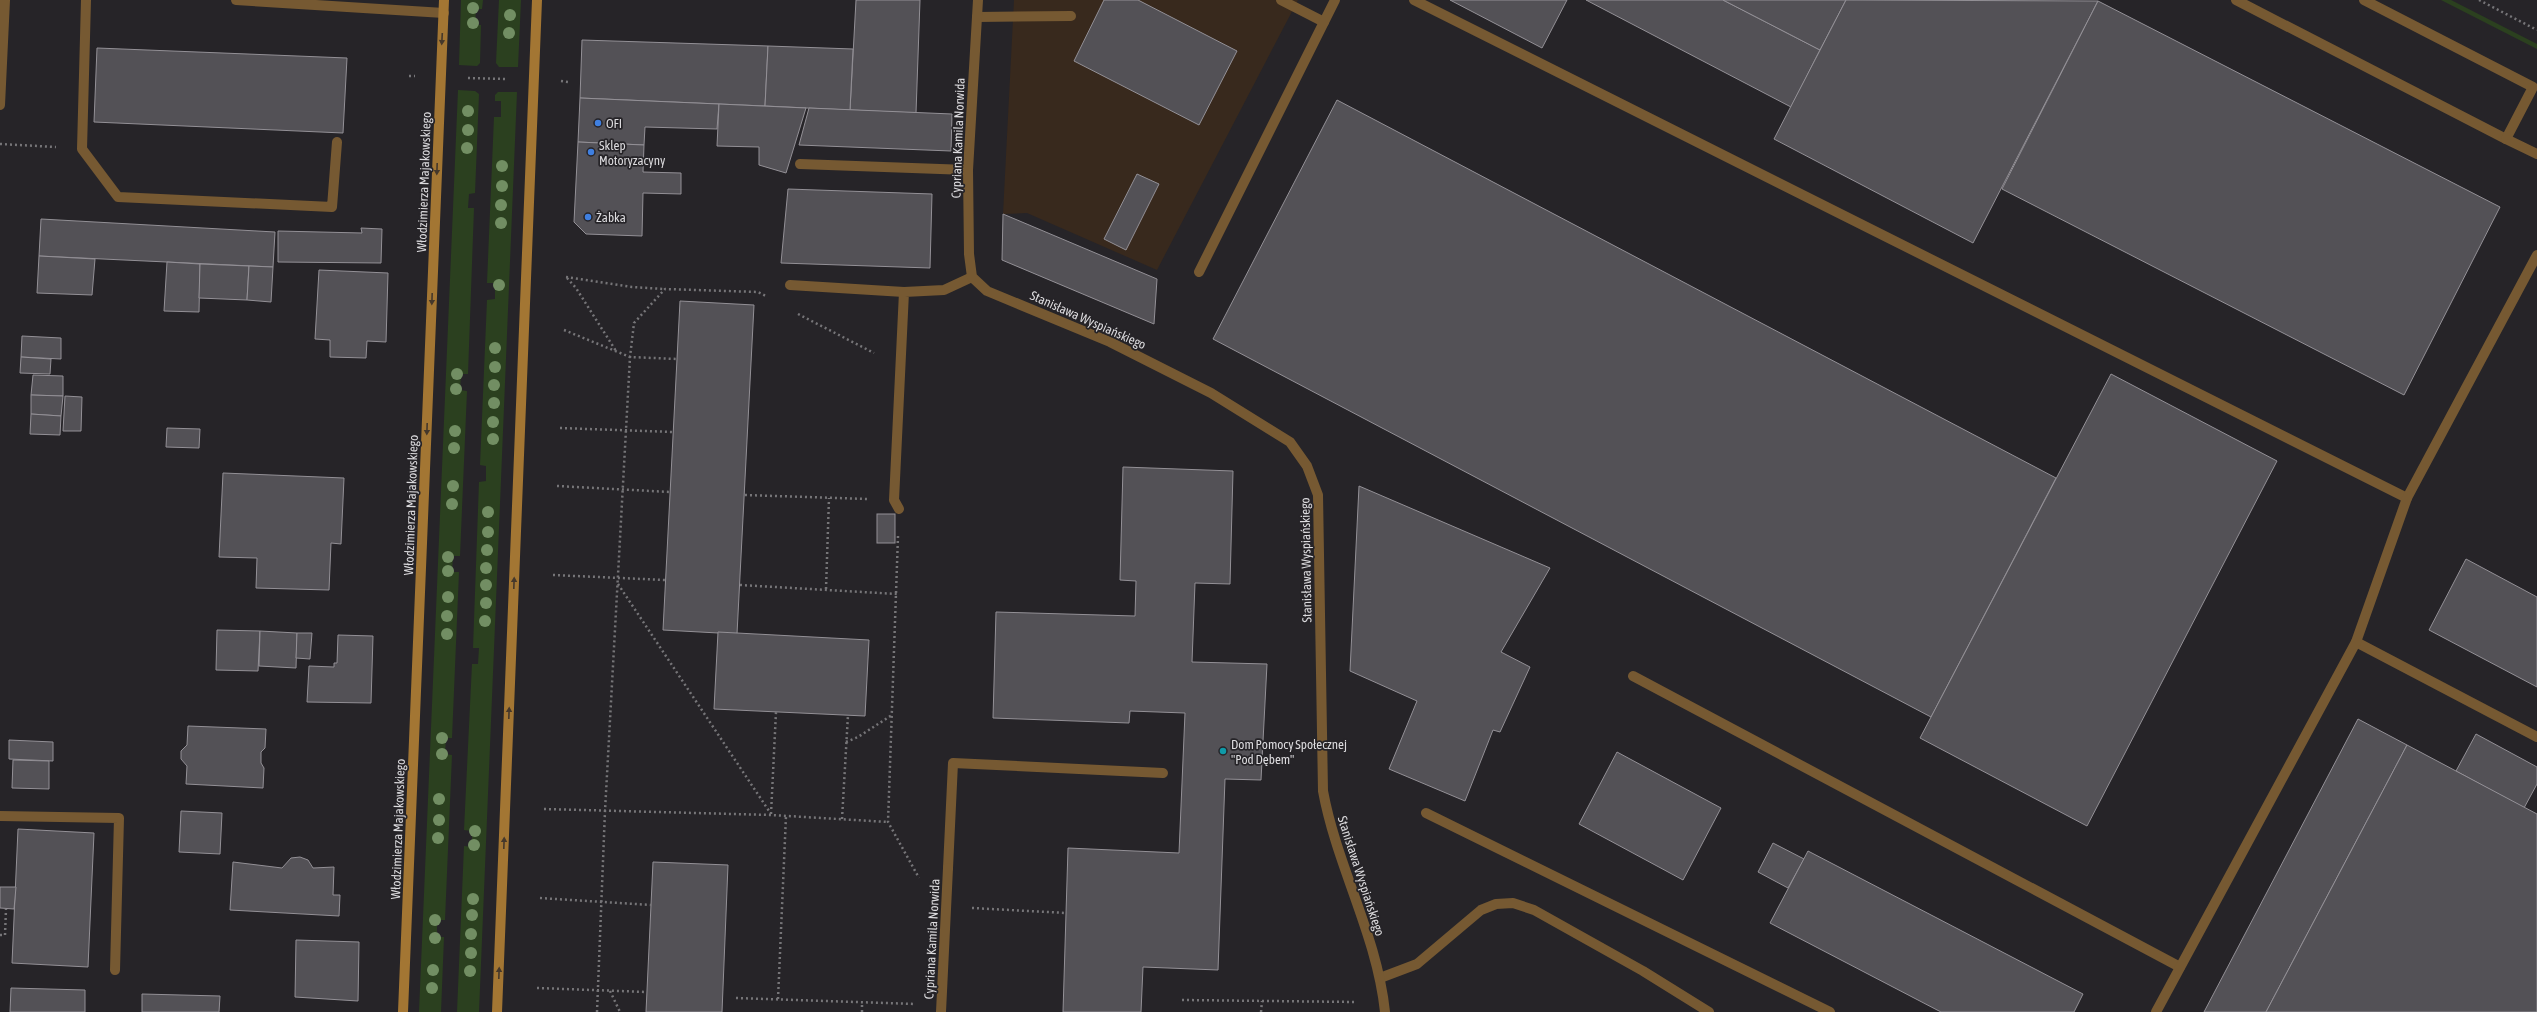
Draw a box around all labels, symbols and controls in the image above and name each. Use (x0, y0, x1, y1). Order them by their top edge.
one-way arrow (439, 33, 446, 45)
street label: Cypriana Kamila Norwida (948, 77, 968, 199)
street label: Włodzimierza Majakowskiego (414, 112, 434, 252)
place label: OFI (606, 116, 622, 131)
marker: OFI (593, 118, 603, 128)
place label: Sklep Motoryzacyny (599, 138, 666, 168)
marker: Sklep Motoryzacyny (586, 147, 596, 157)
one-way arrow (434, 163, 441, 175)
place label: Żabka (596, 210, 626, 225)
marker: Żabka (583, 212, 593, 222)
street label: Stanisława Wyspiańskiego (1028, 288, 1148, 352)
one-way arrow (429, 293, 435, 306)
one-way arrow (424, 423, 430, 436)
street label: Włodzimierza Majakowskiego (401, 435, 421, 575)
street label: Stanisława Wyspiańskiego (1297, 497, 1315, 623)
one-way arrow (511, 576, 517, 589)
one-way arrow (506, 706, 512, 719)
place label: Dom Pomocy Społecznej "Pod Dębem" (1231, 737, 1347, 767)
marker: Dom Pomocy Społecznej "Pod Dębem" (1218, 746, 1228, 756)
street label: Włodzimierza Majakowskiego (388, 759, 408, 899)
street label: Stanisława Wyspiańskiego (1335, 814, 1387, 938)
one-way arrow (500, 837, 507, 849)
street label: Cypriana Kamila Norwida (921, 878, 943, 1000)
one-way arrow (495, 967, 502, 979)

